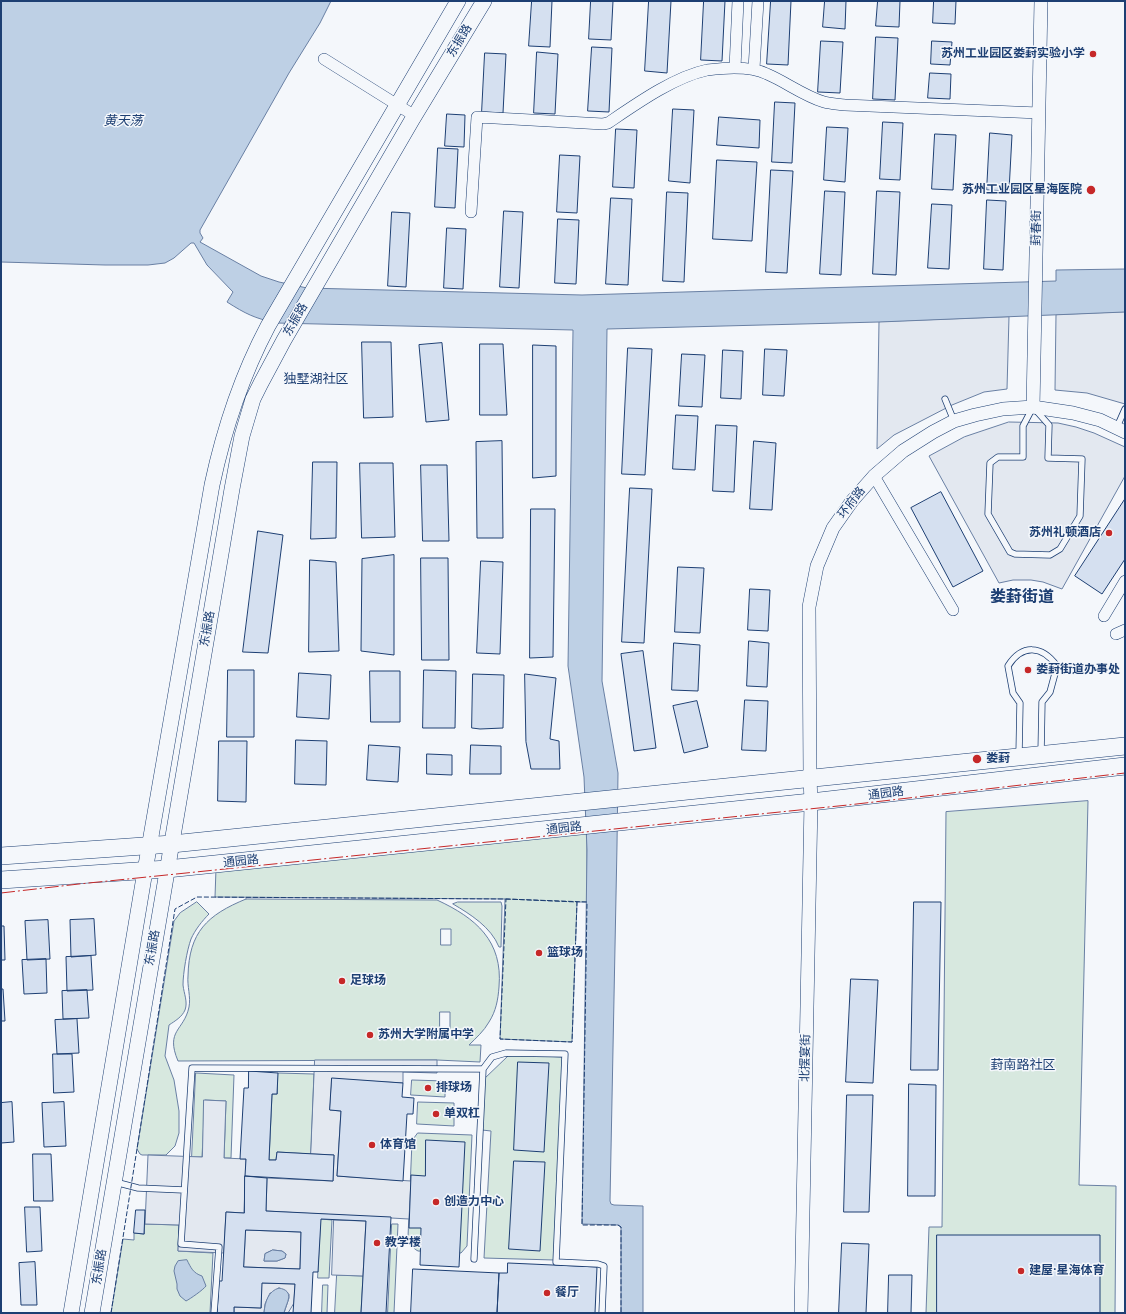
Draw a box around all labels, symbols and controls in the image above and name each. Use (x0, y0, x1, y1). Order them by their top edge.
street label: 东振路 (445, 22, 475, 60)
place label: 苏州工业园区娄葑实验小学 (941, 47, 1085, 61)
marker: 苏州工业园区娄葑实验小学 (1088, 49, 1098, 59)
water label: 黄天荡 (104, 114, 142, 130)
place label: 苏州工业园区星海医院 (962, 183, 1082, 197)
marker: 苏州工业园区星海医院 (1085, 184, 1097, 196)
street label: 葑春街 (1029, 210, 1045, 246)
street label: 东振路 (281, 301, 311, 339)
district label: 独墅湖社区 (284, 372, 348, 388)
street label: 环府路 (835, 484, 869, 522)
place label: 苏州礼顿酒店 (1029, 526, 1101, 540)
marker: 苏州礼顿酒店 (1104, 528, 1114, 538)
district label: 娄葑街道 (990, 588, 1054, 608)
street label: 东振路 (198, 610, 218, 648)
place label: 娄葑街道办事处 (1036, 663, 1120, 677)
marker: 娄葑街道办事处 (1023, 665, 1033, 675)
place label: 娄葑 (986, 752, 1010, 766)
marker: 娄葑 (971, 753, 983, 765)
street label: 通园路 (867, 785, 905, 803)
street label: 通园路 (545, 820, 583, 838)
street label: 通园路 (222, 853, 260, 871)
street label: 东振路 (143, 929, 163, 967)
place label: 篮球场 (547, 946, 583, 960)
marker: 篮球场 (534, 948, 544, 958)
place label: 足球场 (350, 974, 386, 988)
marker: 足球场 (337, 976, 347, 986)
place label: 苏州大学附属中学 (378, 1028, 474, 1042)
marker: 苏州大学附属中学 (365, 1030, 375, 1040)
street label: 北摆宴街 (798, 1034, 814, 1082)
district label: 葑南路社区 (991, 1058, 1055, 1074)
place label: 排球场 (436, 1081, 472, 1095)
marker: 排球场 (423, 1083, 433, 1093)
place label: 单双杠 (444, 1107, 480, 1121)
marker: 单双杠 (431, 1109, 441, 1119)
place label: 体育馆 (380, 1138, 416, 1152)
marker: 体育馆 (367, 1140, 377, 1150)
place label: 创造力中心 (444, 1195, 504, 1209)
marker: 创造力中心 (431, 1197, 441, 1207)
place label: 教学楼 (385, 1236, 421, 1250)
marker: 教学楼 (372, 1238, 382, 1248)
street label: 东振路 (90, 1248, 110, 1286)
place label: 建屋·星海体育 (1029, 1264, 1105, 1278)
marker: 建屋·星海体育 (1016, 1266, 1026, 1276)
place label: 餐厅 (555, 1286, 579, 1300)
marker: 餐厅 (542, 1288, 552, 1298)

